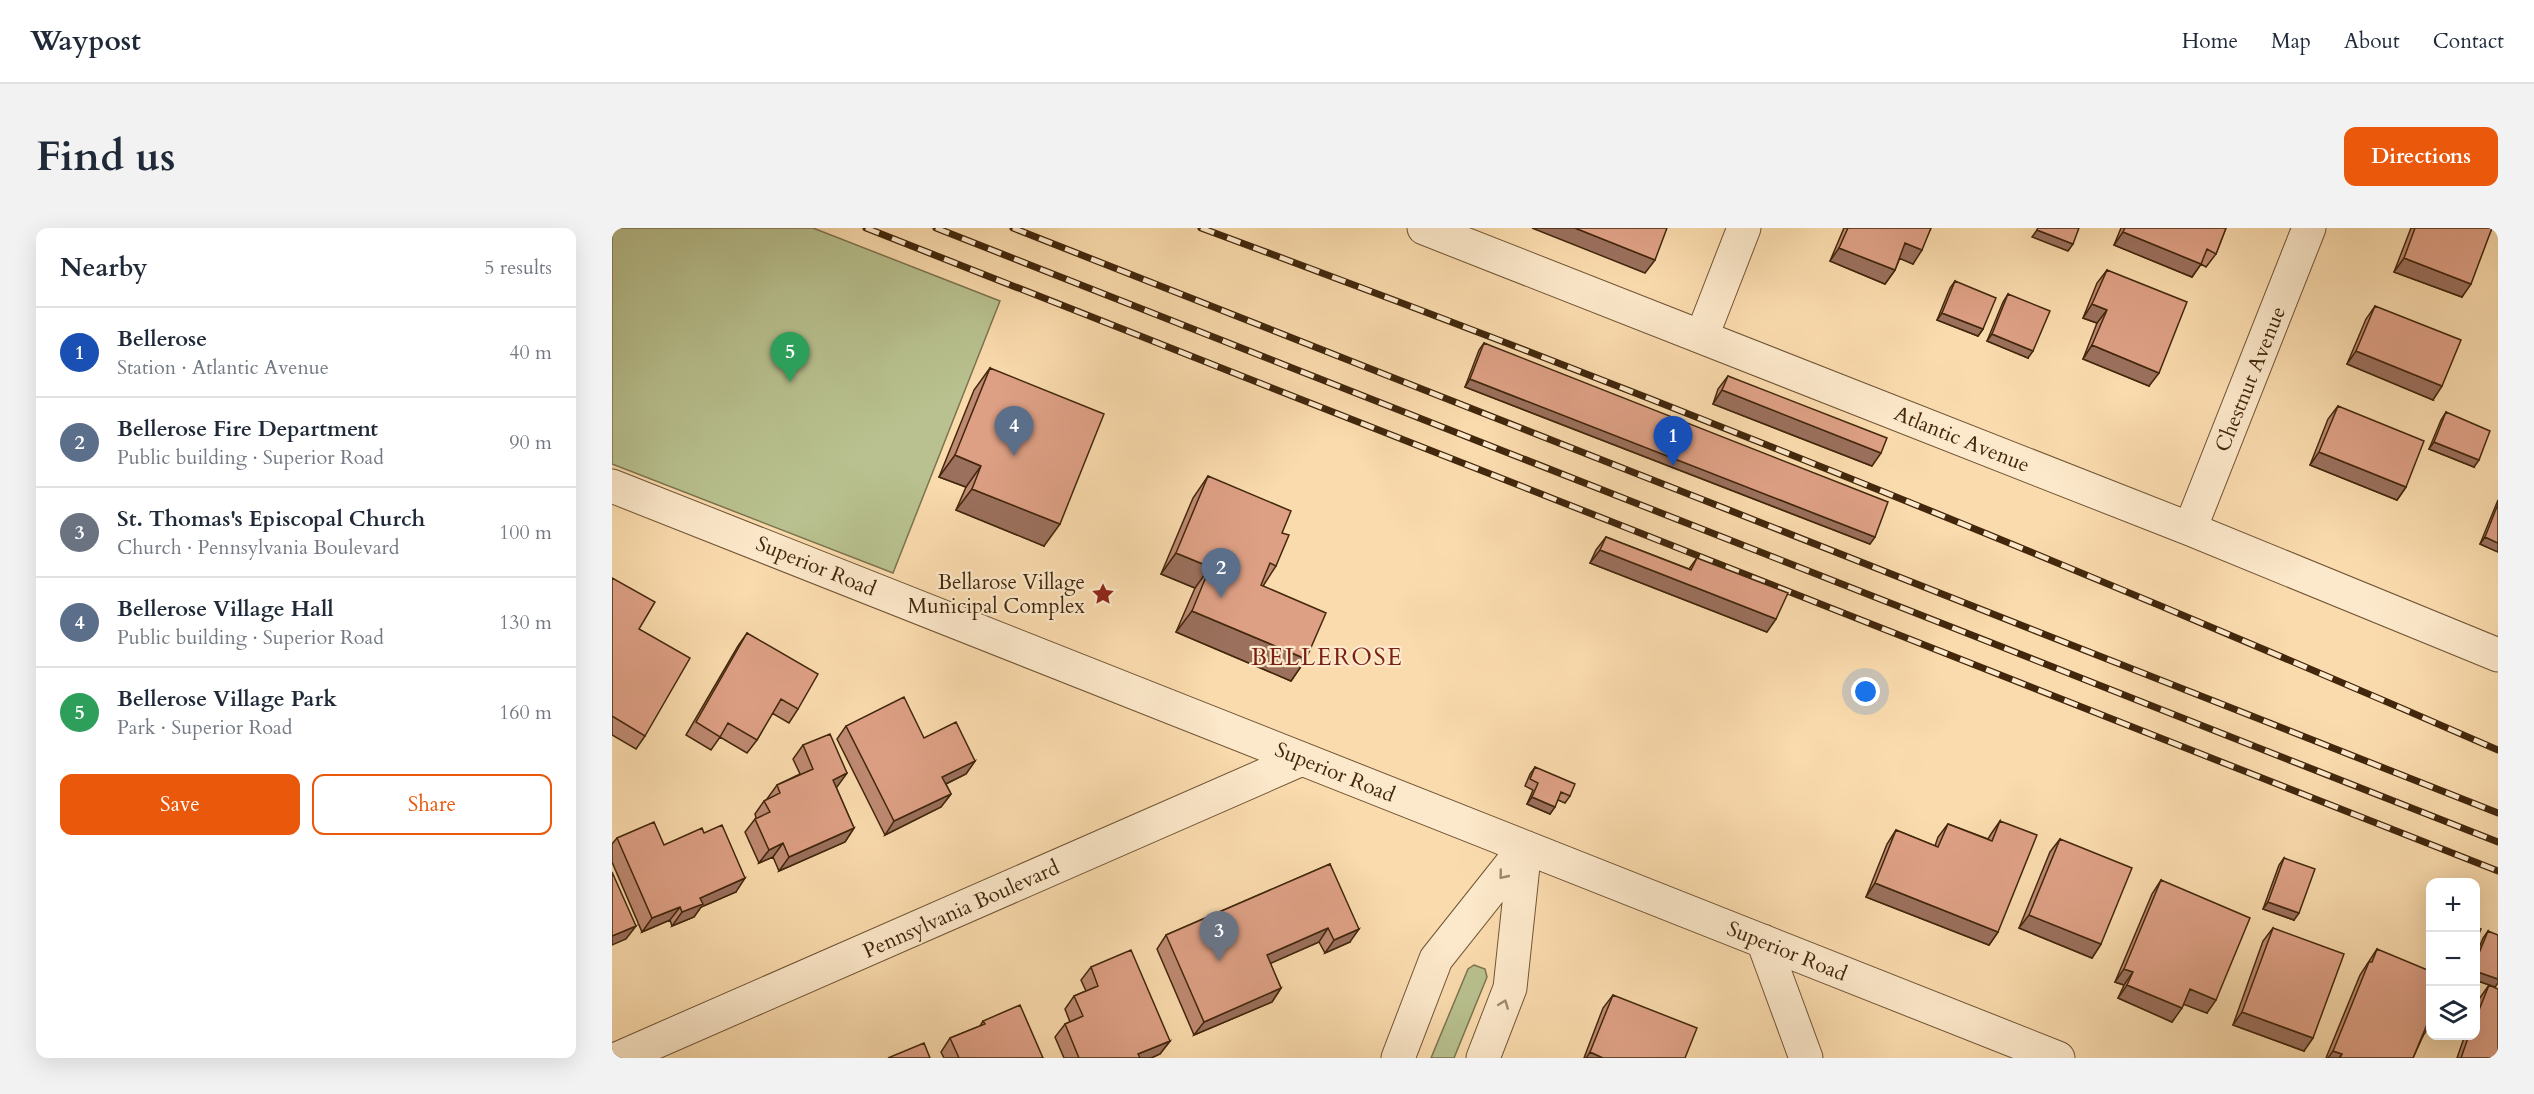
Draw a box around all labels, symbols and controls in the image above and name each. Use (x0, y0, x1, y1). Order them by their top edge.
text: Waypost (30, 22, 141, 60)
text: Home (2182, 27, 2238, 56)
text: Map (2271, 27, 2311, 56)
text: About (2344, 27, 2400, 56)
text: Contact (2433, 27, 2504, 56)
button: Directions (2344, 127, 2498, 186)
text: Find us (36, 128, 176, 185)
text: Nearby (60, 250, 148, 285)
text: 5 results (484, 254, 552, 281)
street label: Chestnut Avenue (2208, 302, 2293, 456)
text: Bellerose (117, 324, 207, 354)
pin: 5 (770, 332, 810, 382)
text: 1 (74, 339, 85, 366)
text: 40 m (509, 339, 552, 366)
text: Station · Atlantic Avenue (117, 354, 329, 381)
street label: Atlantic Avenue (1890, 399, 2034, 480)
pin: 4 (994, 406, 1034, 456)
text: Bellerose Fire Department (117, 414, 378, 444)
pin: 1 (1654, 416, 1692, 466)
text: 2 (74, 429, 85, 456)
text: 90 m (509, 429, 552, 456)
text: Public building · Superior Road (117, 444, 384, 471)
text: St. Thomas's Episcopal Church (117, 504, 425, 534)
text: 3 (74, 519, 85, 546)
text: 100 m (499, 519, 552, 546)
street label: Superior Road (751, 529, 880, 604)
text: Church · Pennsylvania Boulevard (117, 534, 399, 561)
pin: 2 (1202, 548, 1240, 598)
place label: Bellarose Village Municipal Complex (907, 568, 1086, 621)
place icon: Bellarose Village Municipal Complex (1090, 581, 1116, 607)
text: Bellerose Village Hall (117, 594, 334, 624)
text: 4 (74, 609, 85, 636)
text: 130 m (499, 609, 552, 636)
text: Public building · Superior Road (117, 624, 384, 651)
district label: BELLEROSE (1251, 641, 1403, 674)
your location (1851, 677, 1880, 706)
text: Bellerose Village Park (117, 684, 337, 714)
text: 5 (74, 699, 85, 726)
text: 160 m (499, 699, 552, 726)
text: Park · Superior Road (117, 714, 292, 741)
street label: Superior Road (1270, 735, 1399, 810)
button: Save (60, 774, 300, 835)
button: Share (312, 774, 552, 835)
street label: Pennsylvania Boulevard (858, 853, 1064, 966)
one-way arrow (1499, 869, 1510, 880)
map controls (2426, 878, 2480, 1040)
button: + (2426, 878, 2480, 932)
pin: 3 (1200, 912, 1238, 961)
street label: Superior Road (1722, 914, 1851, 989)
button: − (2426, 932, 2480, 986)
button: layers (2426, 986, 2480, 1040)
one-way arrow (1497, 999, 1509, 1010)

